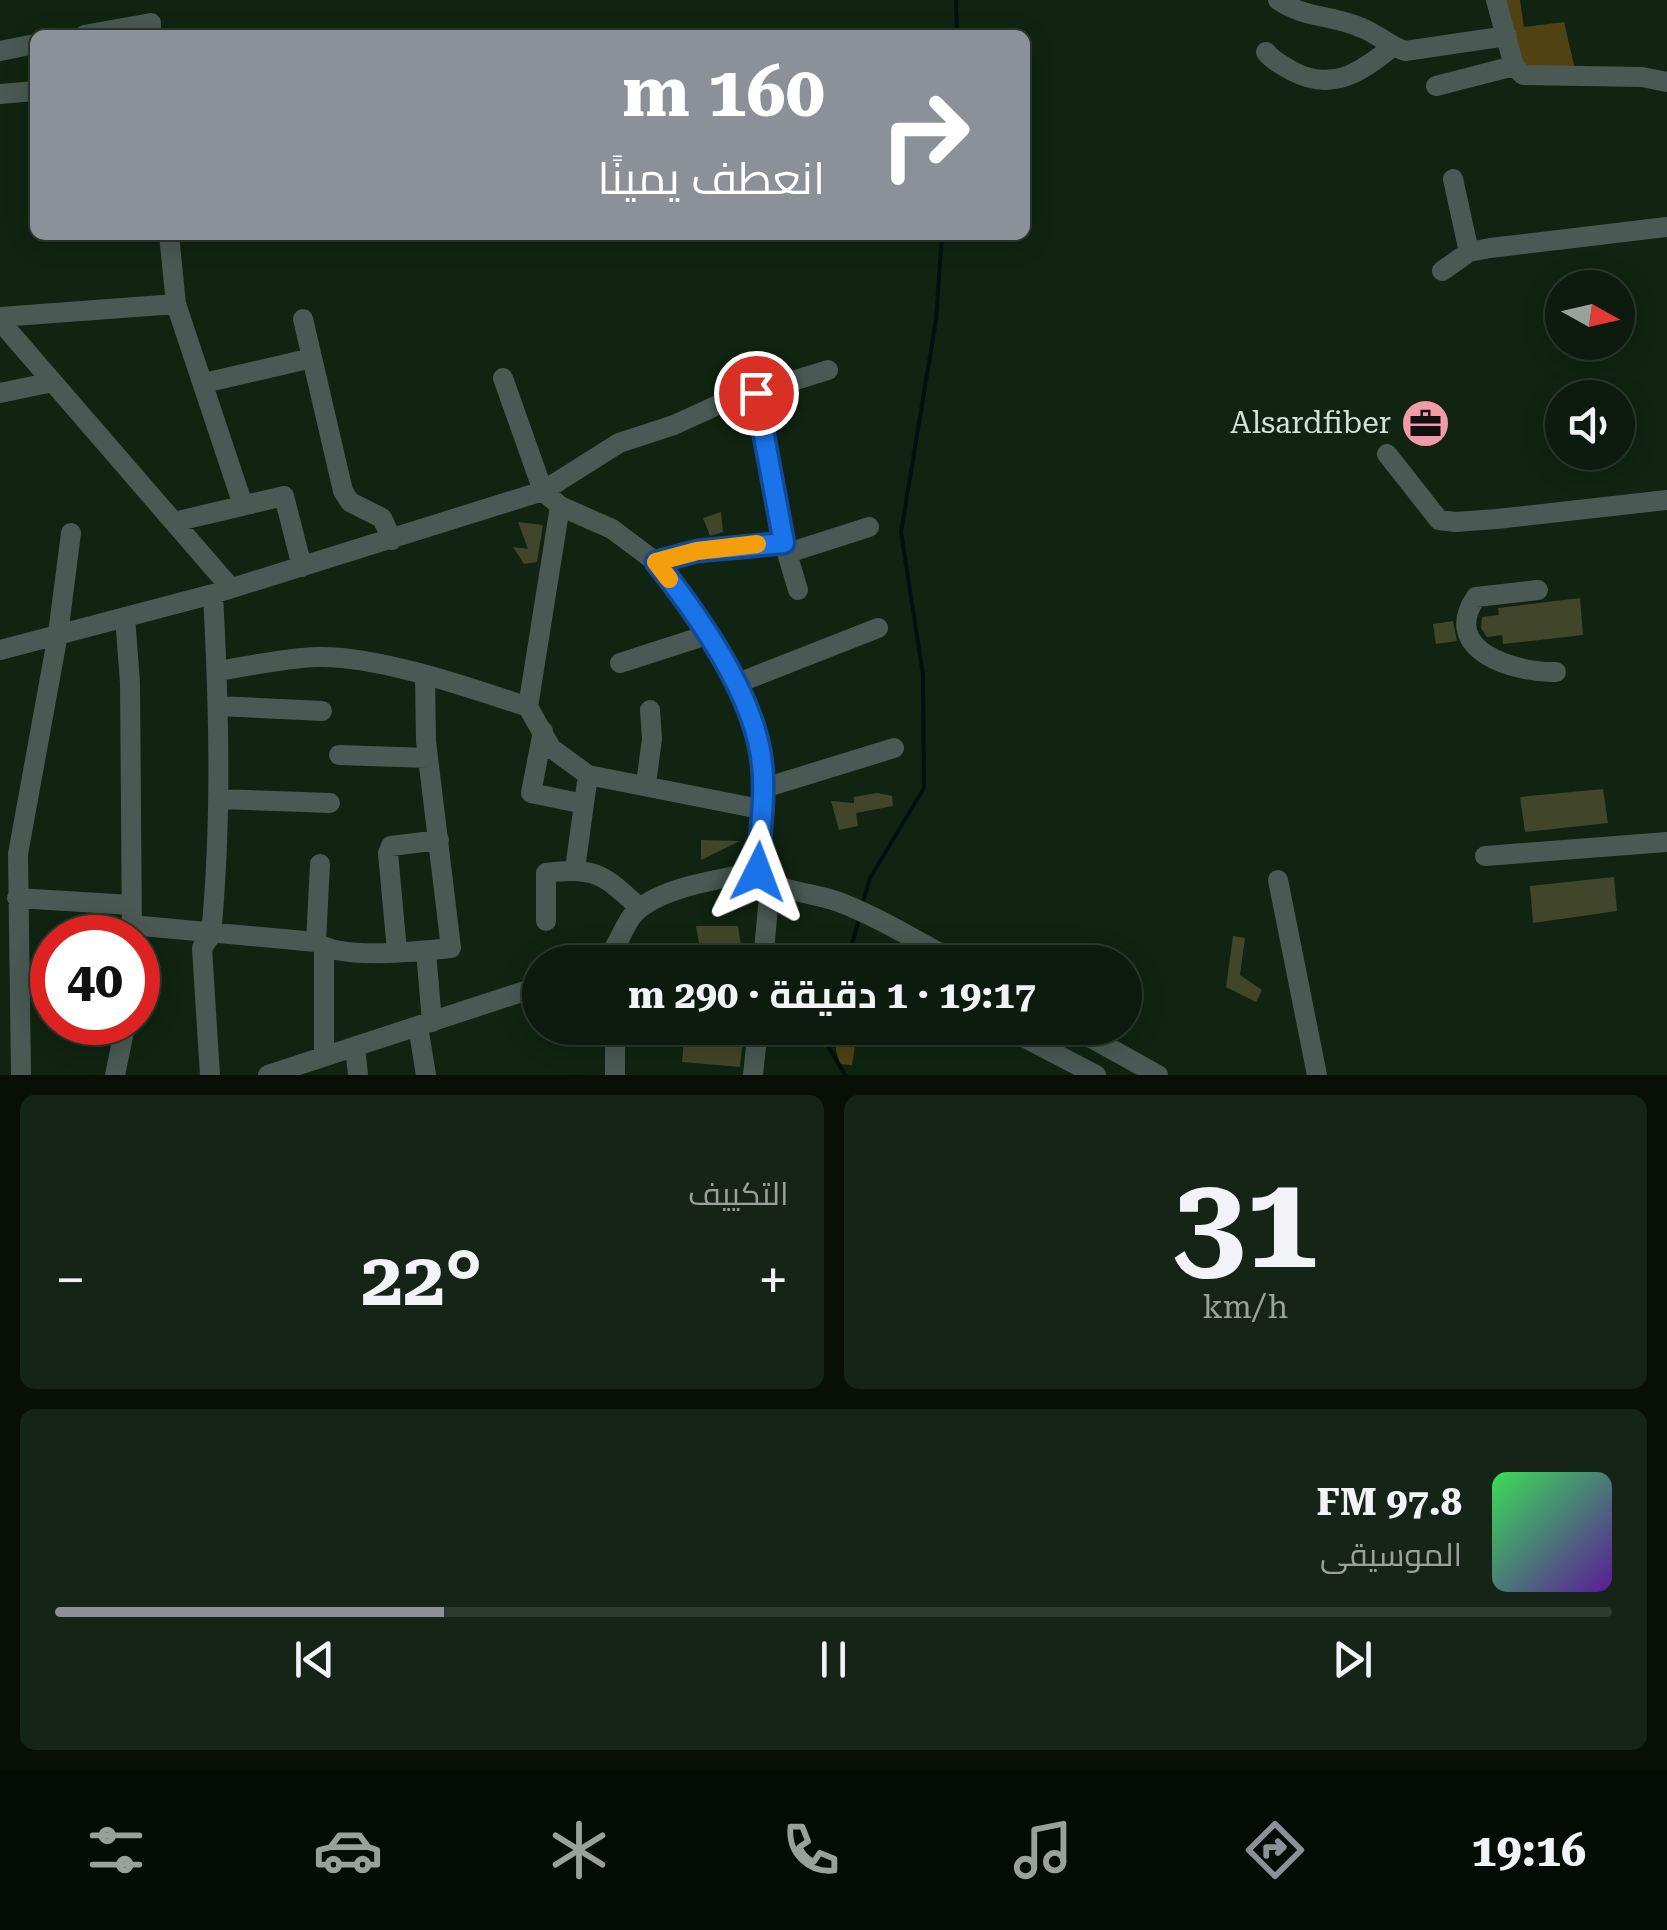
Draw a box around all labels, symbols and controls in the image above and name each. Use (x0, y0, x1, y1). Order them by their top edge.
text: 160 m (622, 51, 825, 133)
icon: right (860, 70, 990, 200)
text: انعطف يمينًا (598, 152, 825, 205)
north arrow (1545, 270, 1635, 360)
map controls (1545, 270, 1635, 470)
pin (714, 351, 799, 436)
icon: arrive (729, 366, 784, 421)
button: sound (1545, 380, 1635, 470)
office icon: Alsardfiber (1400, 397, 1452, 449)
place label: Alsardfiber (1230, 405, 1391, 440)
position arrow (706, 820, 810, 924)
speed limit sign: 40 (30, 915, 160, 1045)
text: 19:17 · 1 دقيقة · 290 m (628, 973, 1036, 1017)
text: 31 (1172, 1146, 1318, 1299)
text: التكييف (688, 1175, 789, 1213)
text: 22° (361, 1235, 482, 1323)
text: − (55, 1248, 86, 1312)
text: + (758, 1248, 788, 1312)
text: km/h (1202, 1288, 1288, 1326)
text: 97.8 FM (1316, 1480, 1462, 1524)
text: الموسيقى (1320, 1536, 1462, 1574)
icon: previous (287, 1632, 342, 1687)
icon: pause (806, 1632, 861, 1687)
icon: next (1325, 1632, 1380, 1687)
icon: filters (81, 1815, 151, 1885)
icon: car (313, 1815, 383, 1885)
icon: climate (544, 1815, 614, 1885)
icon: phone (776, 1815, 846, 1885)
icon: music (1008, 1815, 1078, 1885)
icon: directions (1240, 1815, 1310, 1885)
text: 19:16 (1471, 1824, 1586, 1877)

